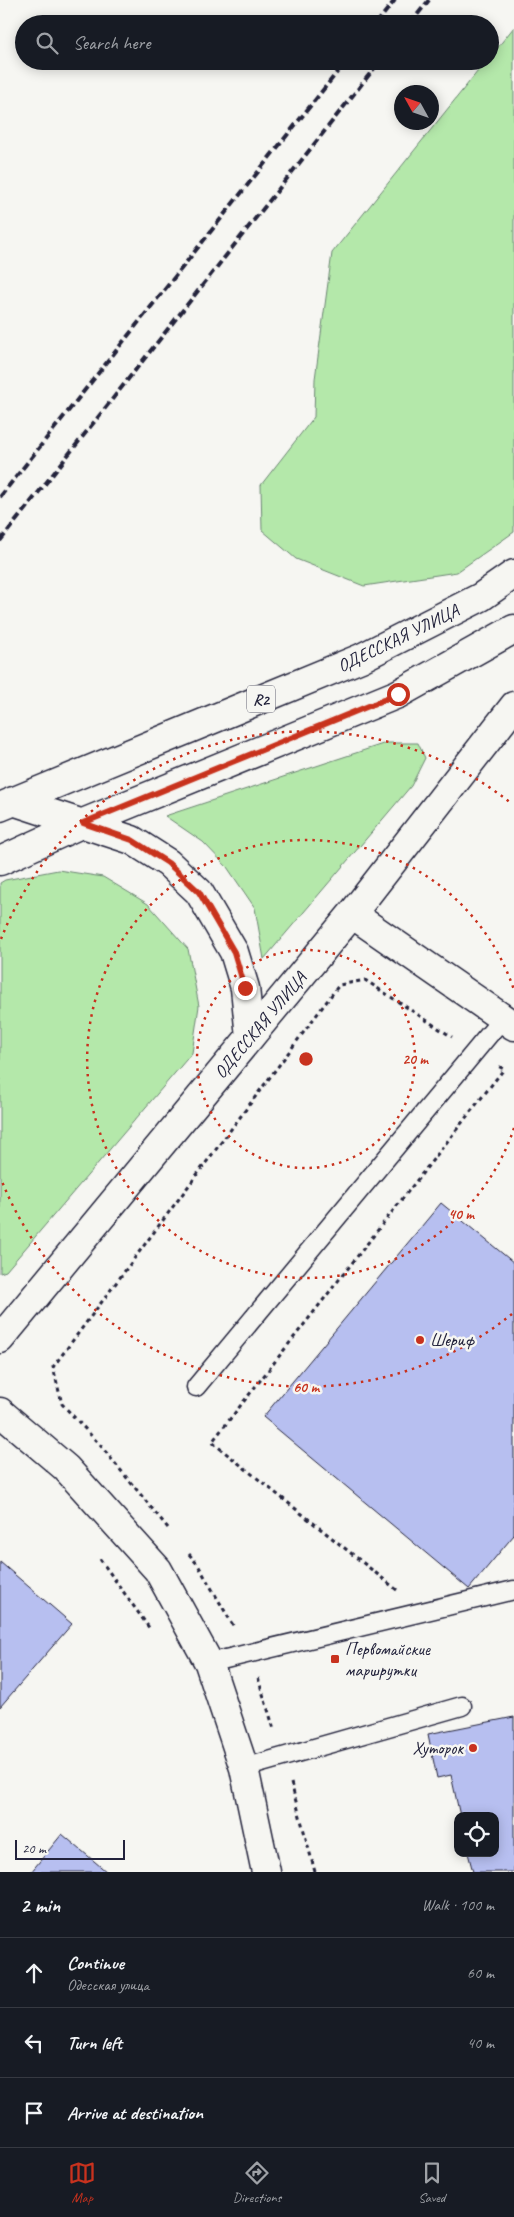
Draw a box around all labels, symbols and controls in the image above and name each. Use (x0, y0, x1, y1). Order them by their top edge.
search box (15, 15, 499, 70)
icon: search (33, 29, 61, 57)
text: Search here (73, 31, 150, 55)
north arrow (394, 85, 439, 130)
street label: ОДЕССКАЯ УЛИЦА (334, 599, 463, 677)
route start (387, 683, 410, 706)
road number: R2 (247, 686, 275, 712)
street label: ОДЕССКАЯ УЛИЦА (209, 967, 312, 1083)
route end (234, 977, 257, 1000)
centre of rings (297, 1050, 315, 1068)
text: 20 m (402, 1050, 429, 1069)
text: 40 m (448, 1205, 475, 1224)
place label: Шериф (430, 1329, 475, 1351)
marker: Шериф (414, 1334, 426, 1346)
text: 60 m (293, 1378, 320, 1397)
place label: Первомайские маршрутки (345, 1638, 431, 1681)
marker: Первомайские маршрутки (329, 1653, 341, 1665)
place label: Хуторок (413, 1737, 464, 1759)
marker: Хуторок (467, 1742, 479, 1754)
map controls (454, 1812, 499, 1857)
button: locate (454, 1812, 499, 1857)
scale bar (15, 1837, 125, 1860)
text: 20 m (22, 1840, 46, 1857)
text: 2 min (20, 1892, 60, 1918)
text: Walk · 100 m (422, 1895, 494, 1915)
text: Continue (67, 1951, 124, 1975)
icon: ahead (20, 1959, 48, 1987)
text: 60 m (467, 1963, 494, 1983)
text: Одесская улица (67, 1975, 149, 1995)
icon: left (20, 2029, 48, 2057)
text: Turn left (67, 2031, 122, 2055)
text: 40 m (467, 2033, 494, 2053)
icon: arrive (20, 2099, 48, 2127)
text: Arrive at destination (67, 2101, 203, 2125)
tab: Map (68, 2159, 96, 2206)
tab: Directions (233, 2159, 281, 2206)
tab: Saved (418, 2159, 446, 2206)

